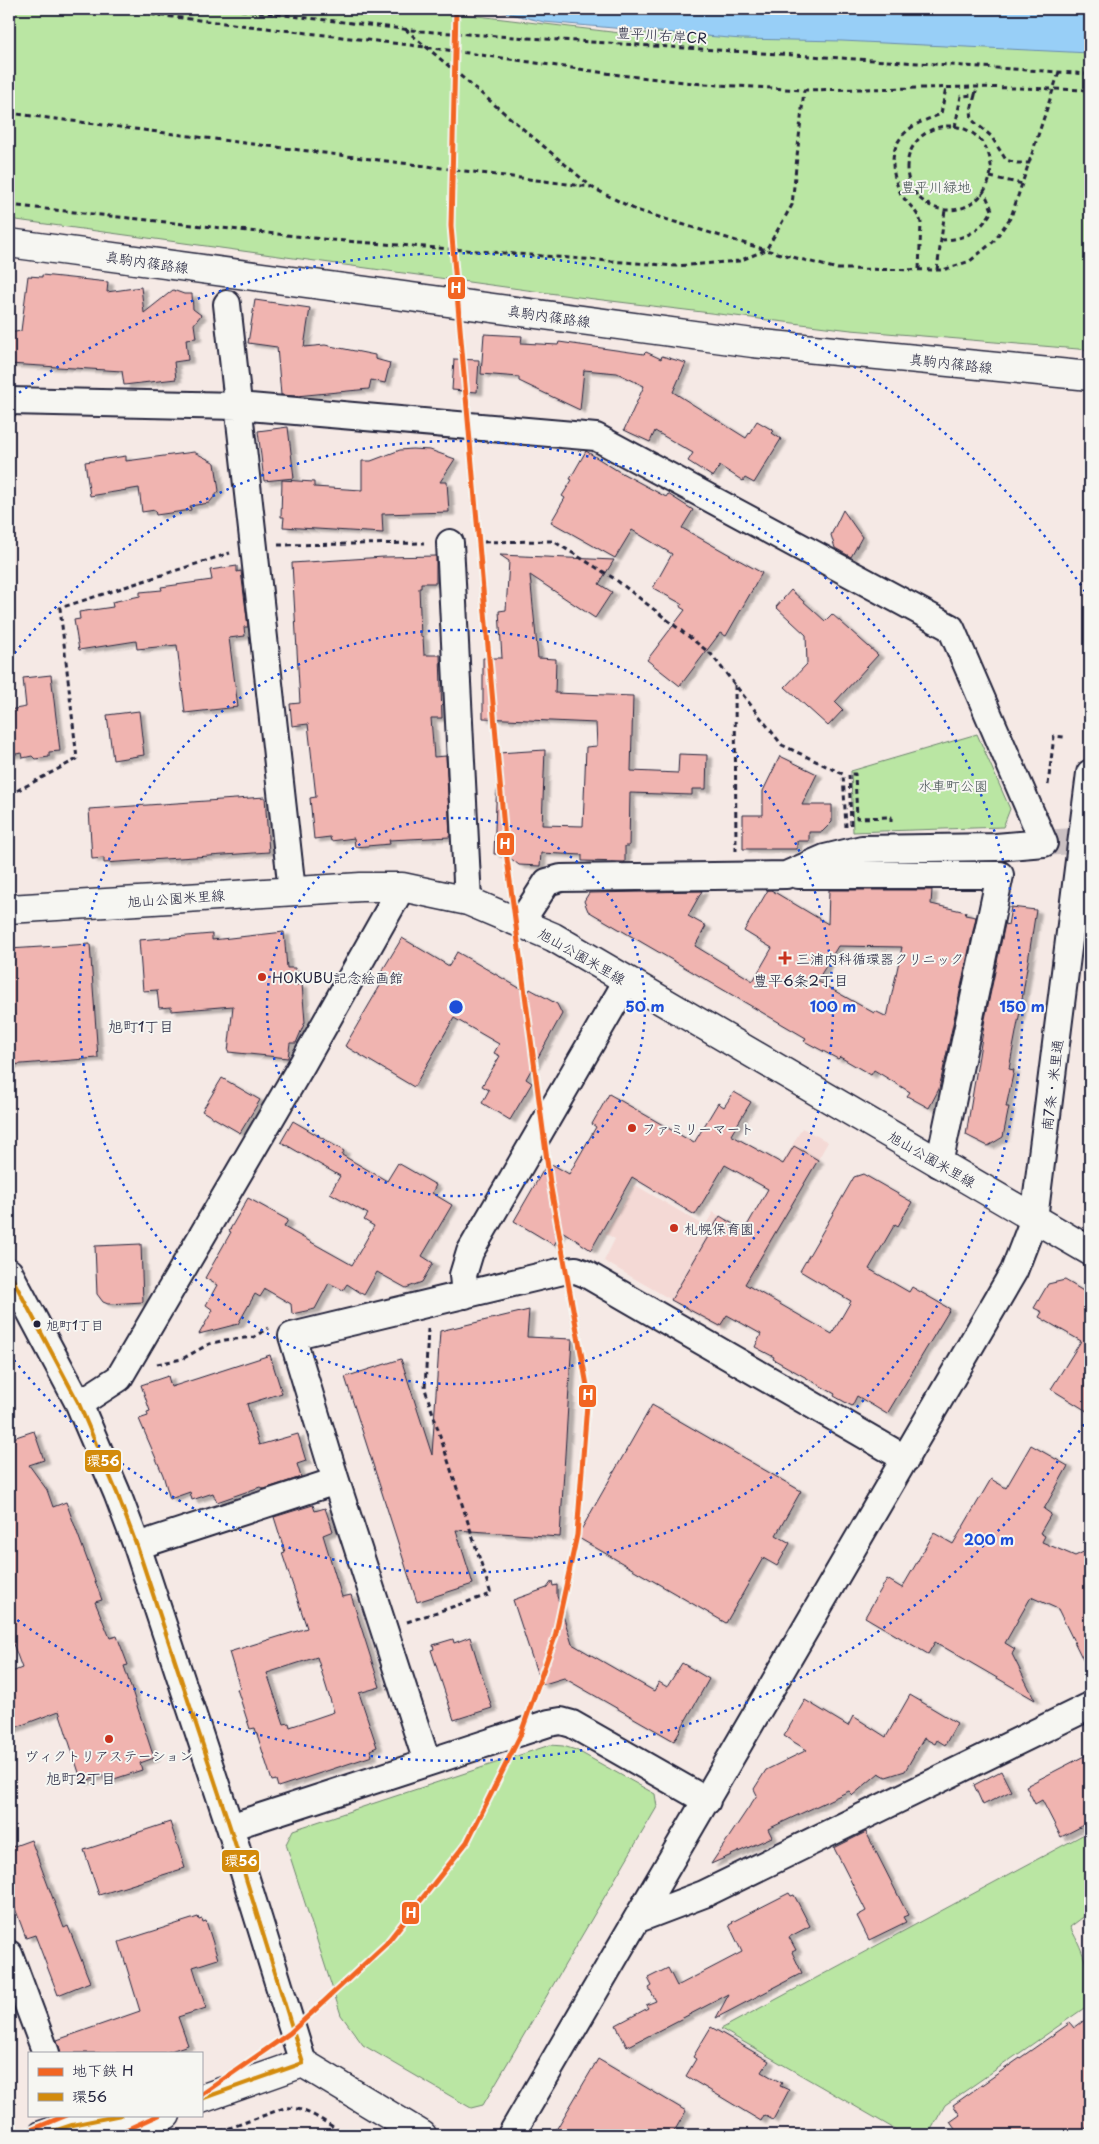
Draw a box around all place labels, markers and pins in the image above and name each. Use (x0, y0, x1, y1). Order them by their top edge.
place label: 三浦内科循環器クリニック (796, 948, 964, 969)
marker: 三浦内科循環器クリニック (778, 951, 792, 965)
place label: HOKUBU記念絵画館 (272, 967, 403, 988)
marker: HOKUBU記念絵画館 (256, 971, 268, 983)
centre of rings (447, 998, 465, 1016)
place label: ファミリーマート (642, 1118, 754, 1139)
marker: ファミリーマート (626, 1122, 638, 1134)
place label: 札幌保育園 (684, 1218, 754, 1239)
marker: 札幌保育園 (668, 1222, 680, 1234)
place label: 旭町1丁目 (46, 1315, 104, 1334)
marker: 旭町1丁目 (32, 1319, 42, 1329)
marker: ヴィクトリアステーション (103, 1733, 115, 1745)
place label: ヴィクトリアステーション (25, 1745, 193, 1766)

